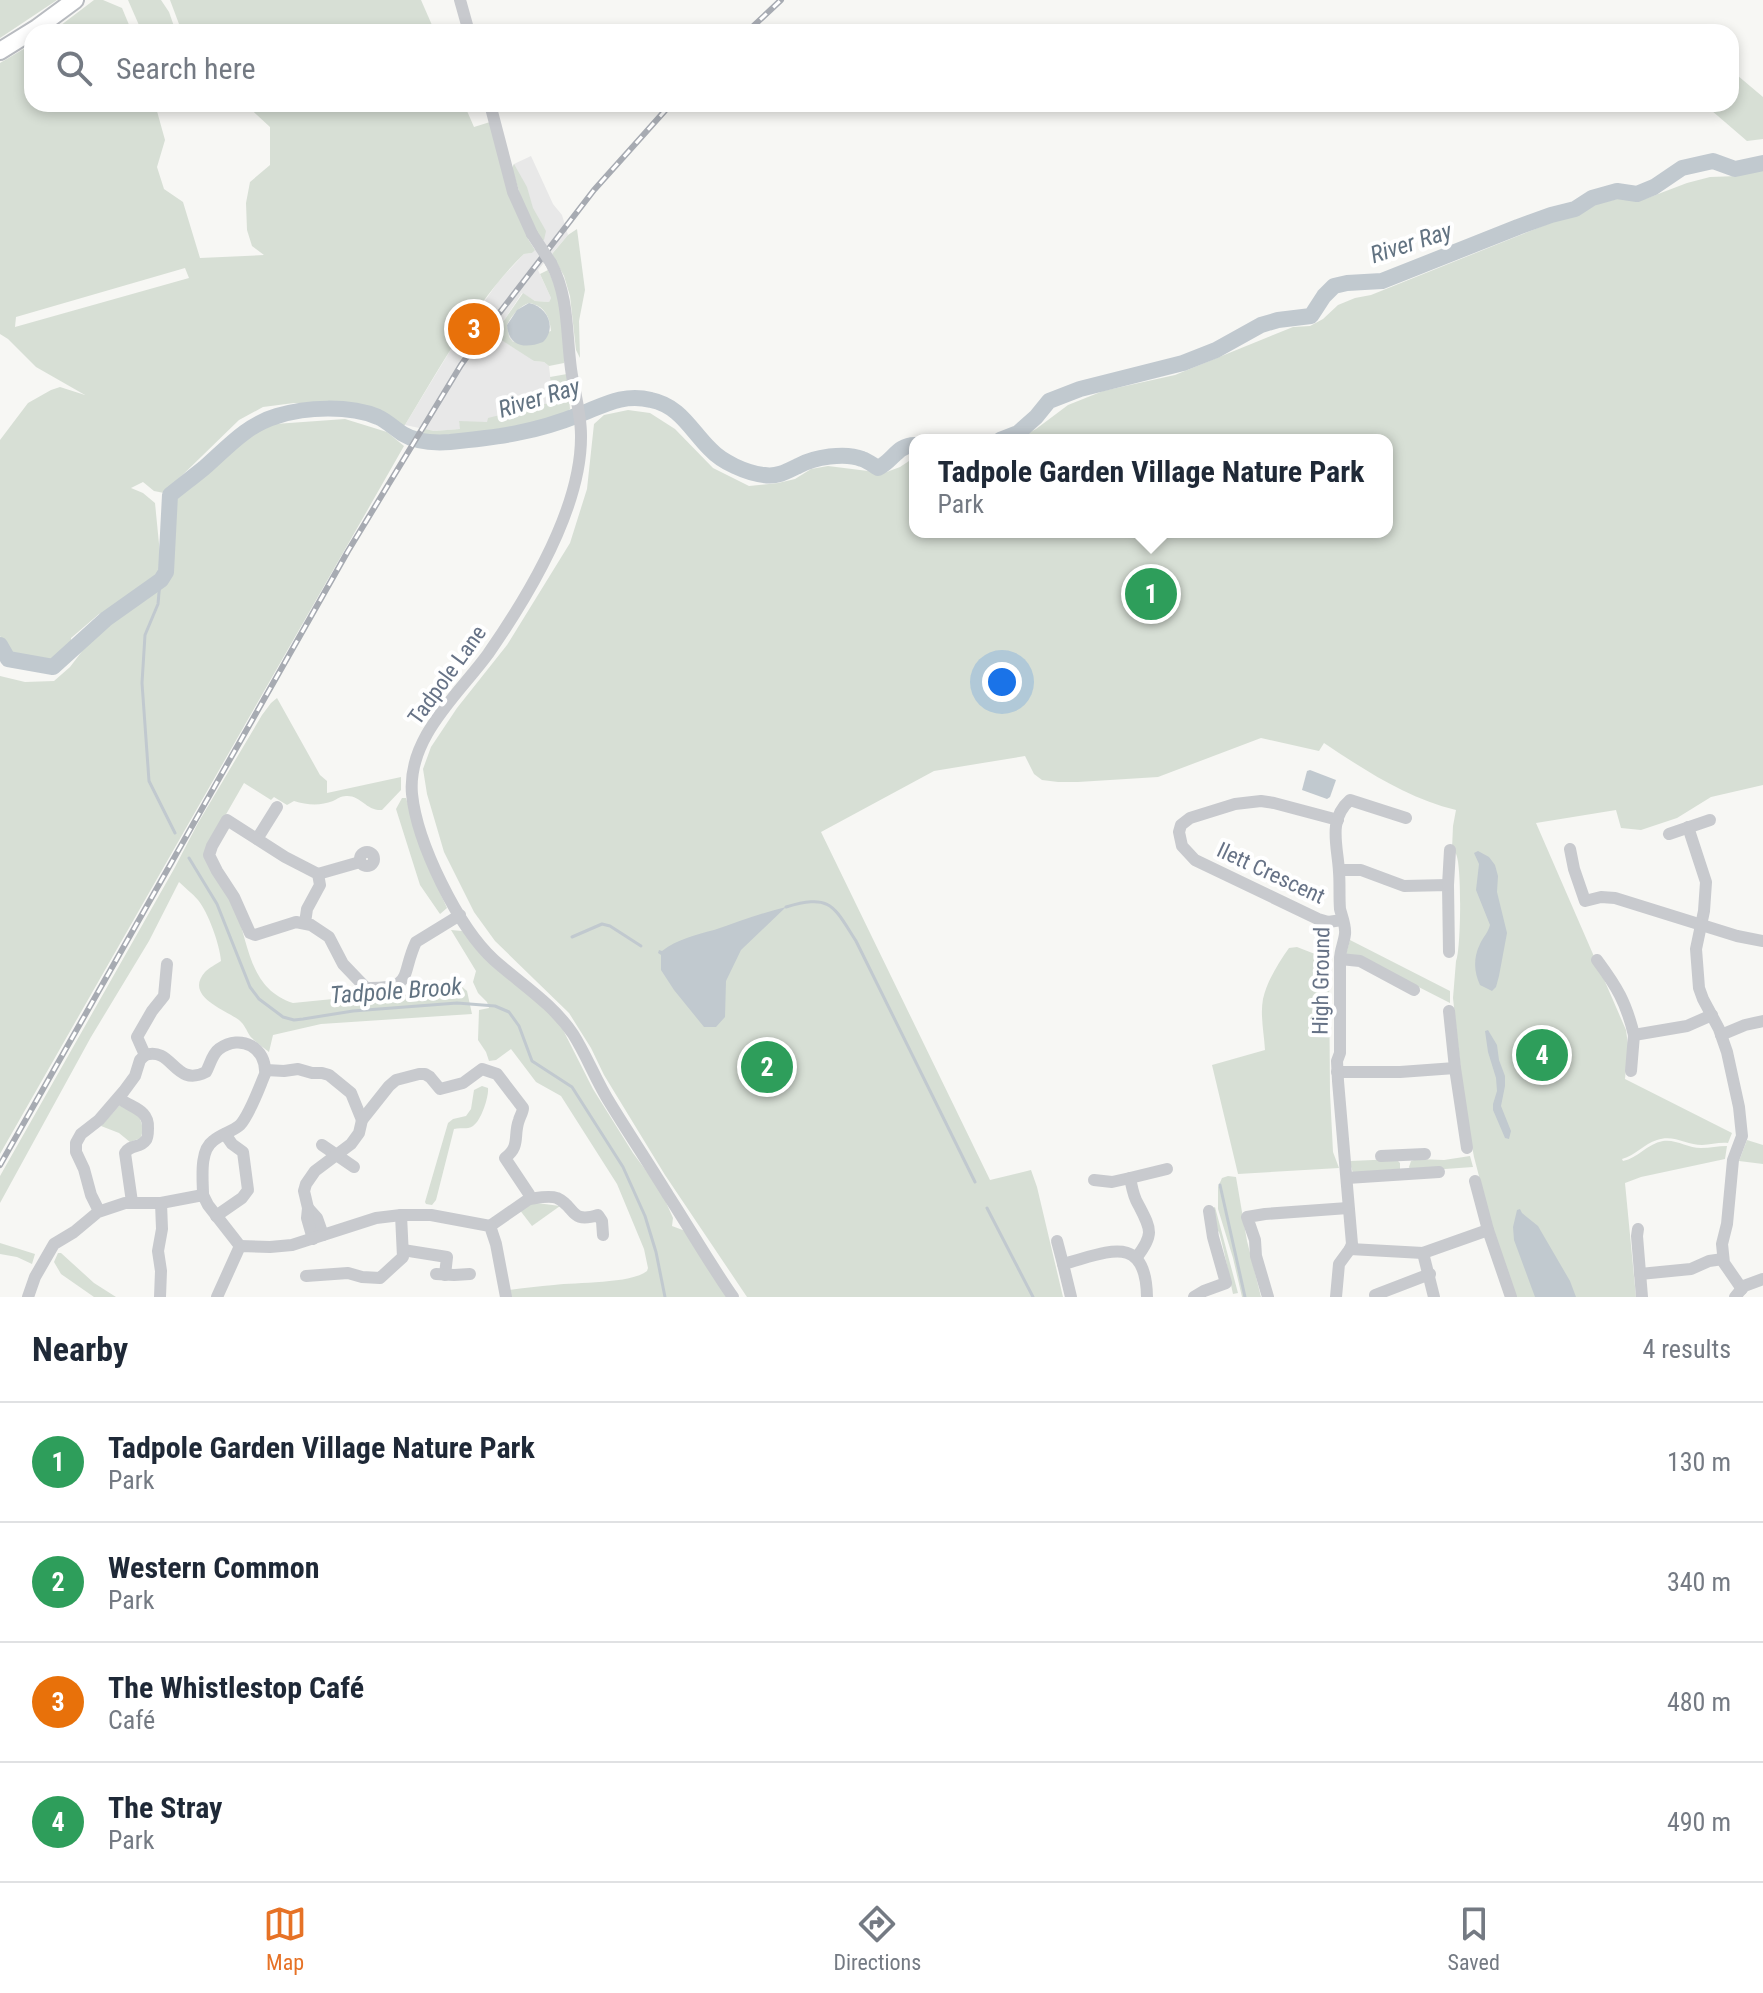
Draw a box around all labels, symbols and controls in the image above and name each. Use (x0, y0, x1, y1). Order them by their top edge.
search box (24, 24, 1739, 112)
icon: search (52, 46, 96, 90)
text: Search here (116, 51, 256, 86)
water label: River Ray (1367, 216, 1457, 269)
pin: 3 (448, 299, 500, 359)
water label: River Ray (495, 372, 584, 424)
popup (909, 434, 1393, 538)
text: Tadpole Garden Village Nature Park (938, 454, 1364, 489)
text: Park (938, 489, 984, 519)
pin: 1 (1125, 564, 1177, 624)
street label: Tadpole Lane (403, 621, 491, 729)
your location (982, 662, 1022, 702)
street label: Ilett Crescent (1213, 837, 1329, 909)
street label: High Ground (1308, 927, 1334, 1035)
water label: Tadpole Brook (329, 972, 463, 1010)
pin: 4 (1516, 1025, 1568, 1085)
pin: 2 (741, 1037, 793, 1097)
text: Nearby (32, 1329, 128, 1369)
text: 4 results (1642, 1334, 1731, 1364)
text: Tadpole Garden Village Nature Park (108, 1430, 535, 1465)
text: 1 (51, 1447, 65, 1477)
text: 130 m (1667, 1447, 1731, 1477)
text: Park (108, 1465, 154, 1495)
text: Western Common (108, 1550, 319, 1585)
text: 2 (51, 1567, 65, 1597)
text: 340 m (1667, 1567, 1731, 1597)
text: Park (108, 1585, 154, 1615)
text: The Whistlestop Café (108, 1670, 364, 1705)
text: 3 (51, 1687, 65, 1717)
text: 480 m (1667, 1687, 1731, 1717)
text: Café (108, 1705, 155, 1735)
text: The Stray (108, 1790, 222, 1825)
text: 4 (51, 1807, 65, 1837)
text: 490 m (1667, 1807, 1731, 1837)
text: Park (108, 1825, 154, 1855)
tab: Map (263, 1902, 307, 1975)
tab: Directions (833, 1902, 921, 1975)
tab: Saved (1448, 1902, 1500, 1975)

